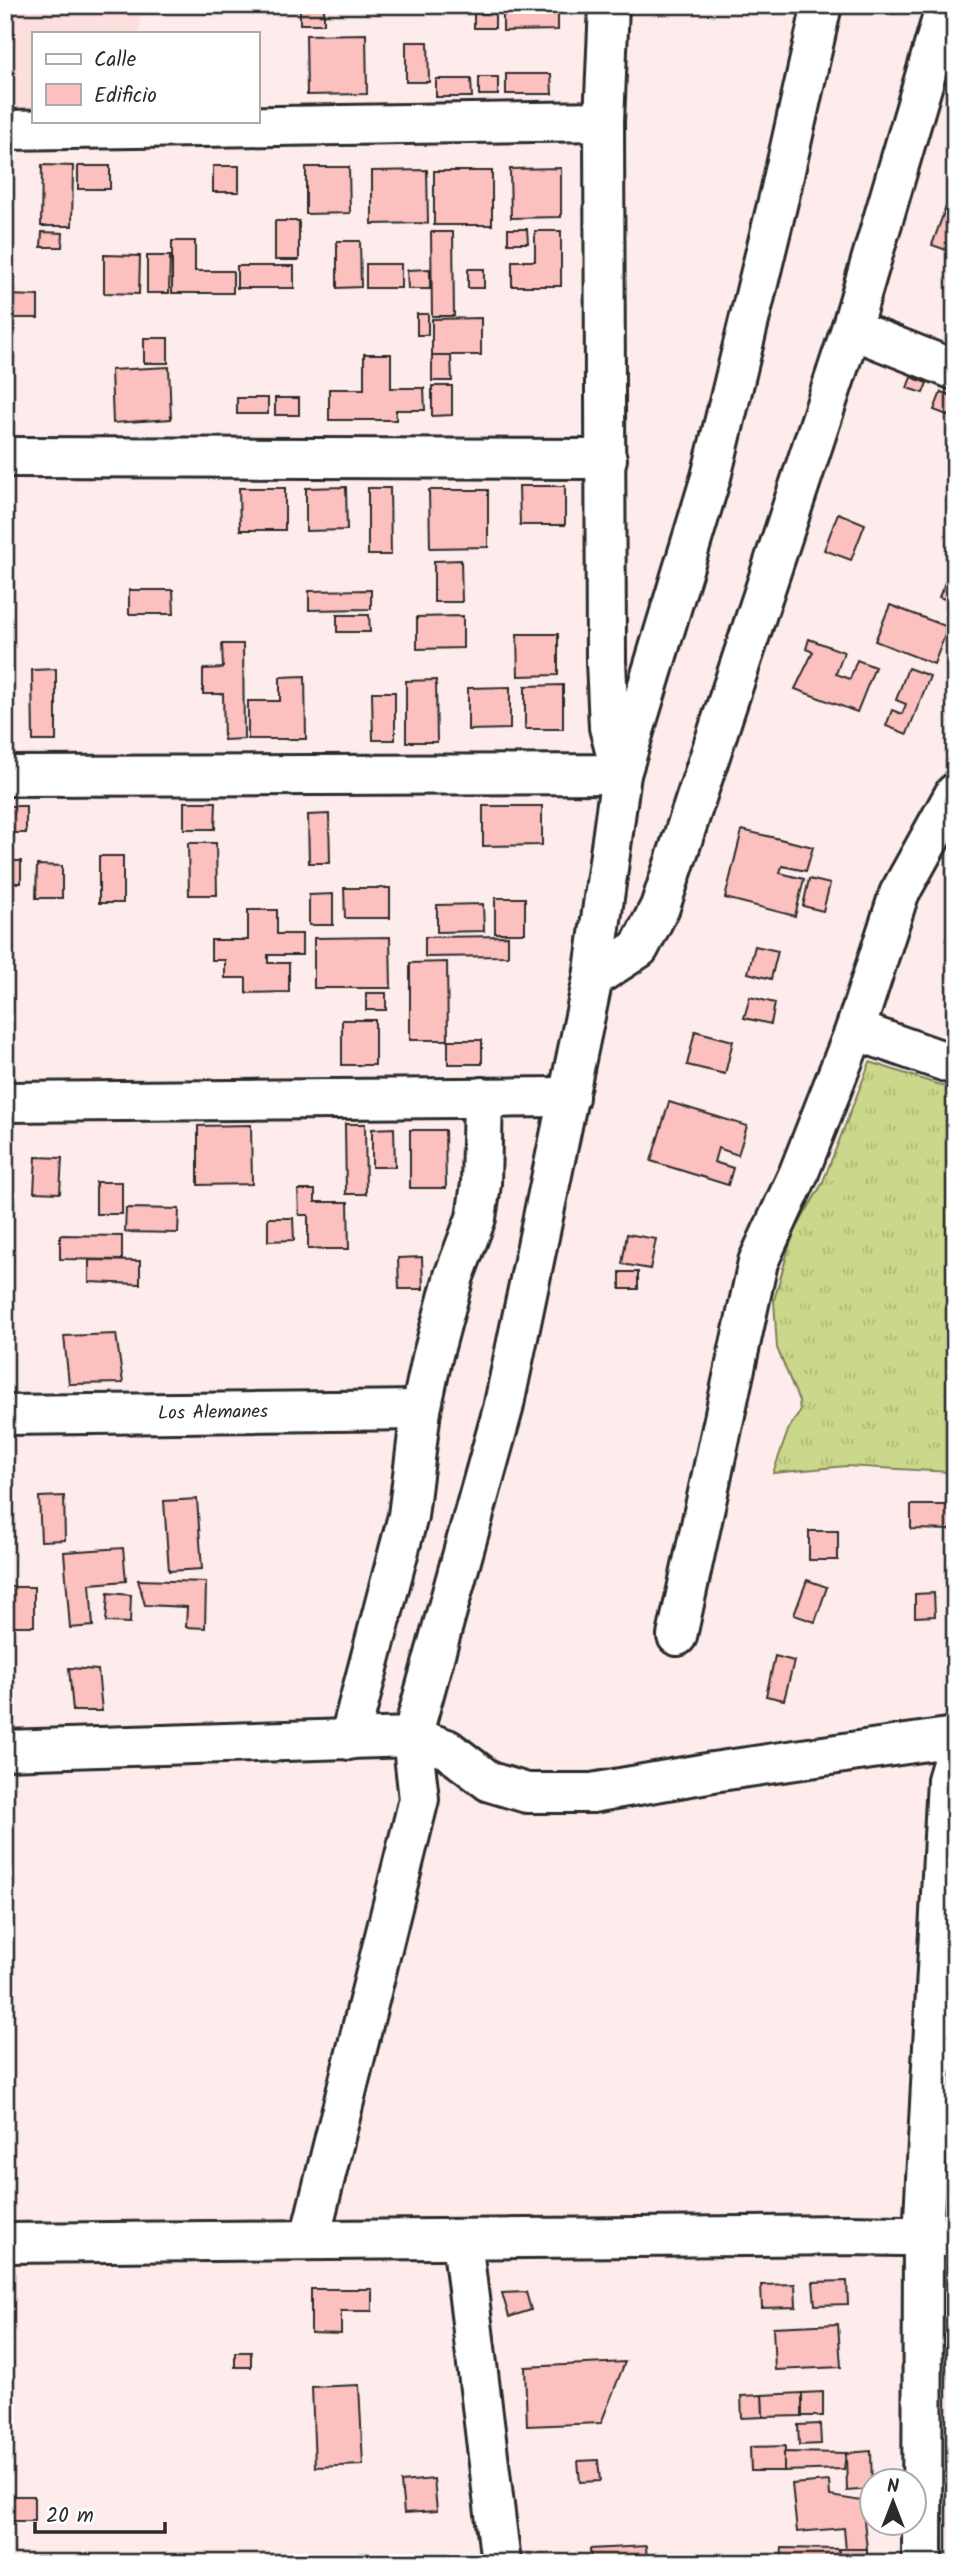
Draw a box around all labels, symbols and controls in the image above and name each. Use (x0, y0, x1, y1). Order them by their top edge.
legend (32, 32, 259, 122)
text: Calle (94, 44, 137, 77)
text: Edificio (94, 80, 157, 113)
street label: Los Alemanes (158, 1397, 268, 1429)
north arrow (858, 2466, 928, 2536)
text: N (887, 2472, 899, 2502)
scale bar (35, 2491, 164, 2535)
text: 20 m (46, 2500, 94, 2533)

